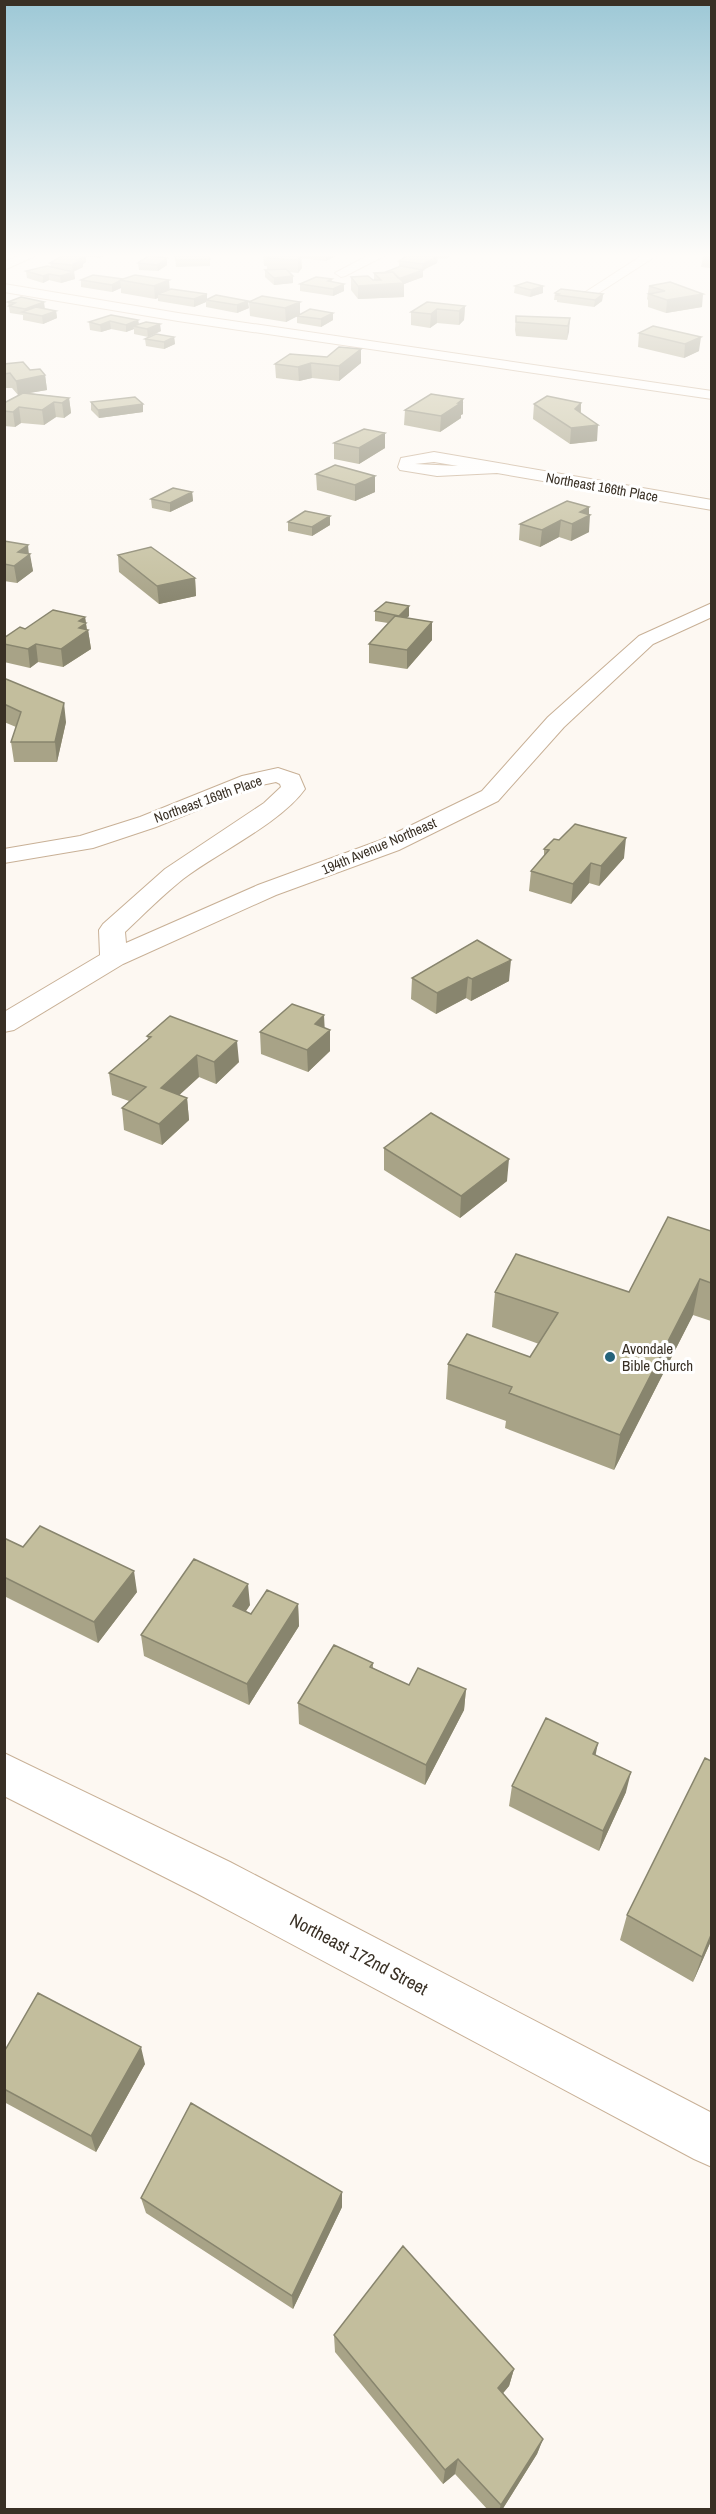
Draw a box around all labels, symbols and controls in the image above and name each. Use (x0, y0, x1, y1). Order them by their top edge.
street label: Northeast 166th Place (544, 468, 660, 506)
street label: Northeast 169th Place (152, 771, 264, 827)
street label: 194th Avenue Northeast (319, 814, 439, 878)
place label: Avondale Bible Church (621, 1338, 693, 1376)
marker: Avondale Bible Church (603, 1350, 617, 1364)
street label: Northeast 172nd Street (286, 1907, 432, 2001)

